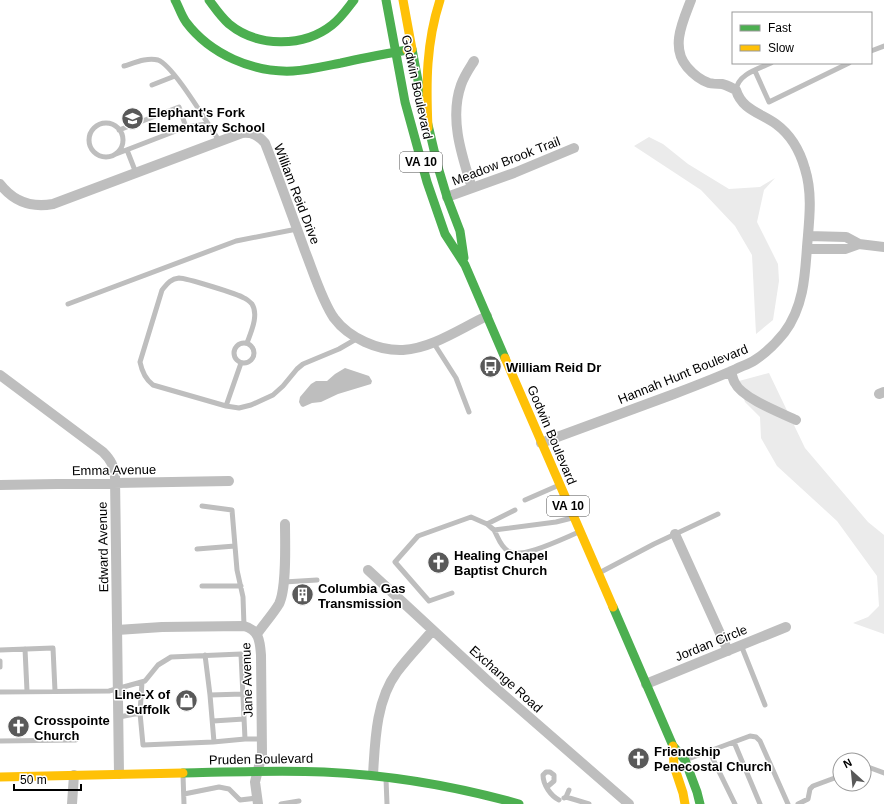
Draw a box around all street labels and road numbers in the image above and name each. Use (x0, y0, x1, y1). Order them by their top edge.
street label: Godwin Boulevard (399, 33, 435, 141)
street label: Meadow Brook Trail (450, 133, 562, 189)
street label: William Reid Drive (271, 142, 323, 246)
road number: VA 10 (400, 152, 442, 172)
street label: Hannah Hunt Boulevard (616, 341, 750, 407)
street label: Godwin Boulevard (524, 383, 580, 487)
street label: Emma Avenue (72, 462, 156, 478)
road number: VA 10 (547, 496, 589, 516)
street label: Edward Avenue (95, 501, 111, 593)
street label: Jordan Circle (673, 622, 749, 664)
street label: Jane Avenue (238, 642, 256, 718)
street label: Exchange Road (467, 642, 545, 716)
street label: Pruden Boulevard (209, 751, 313, 767)

